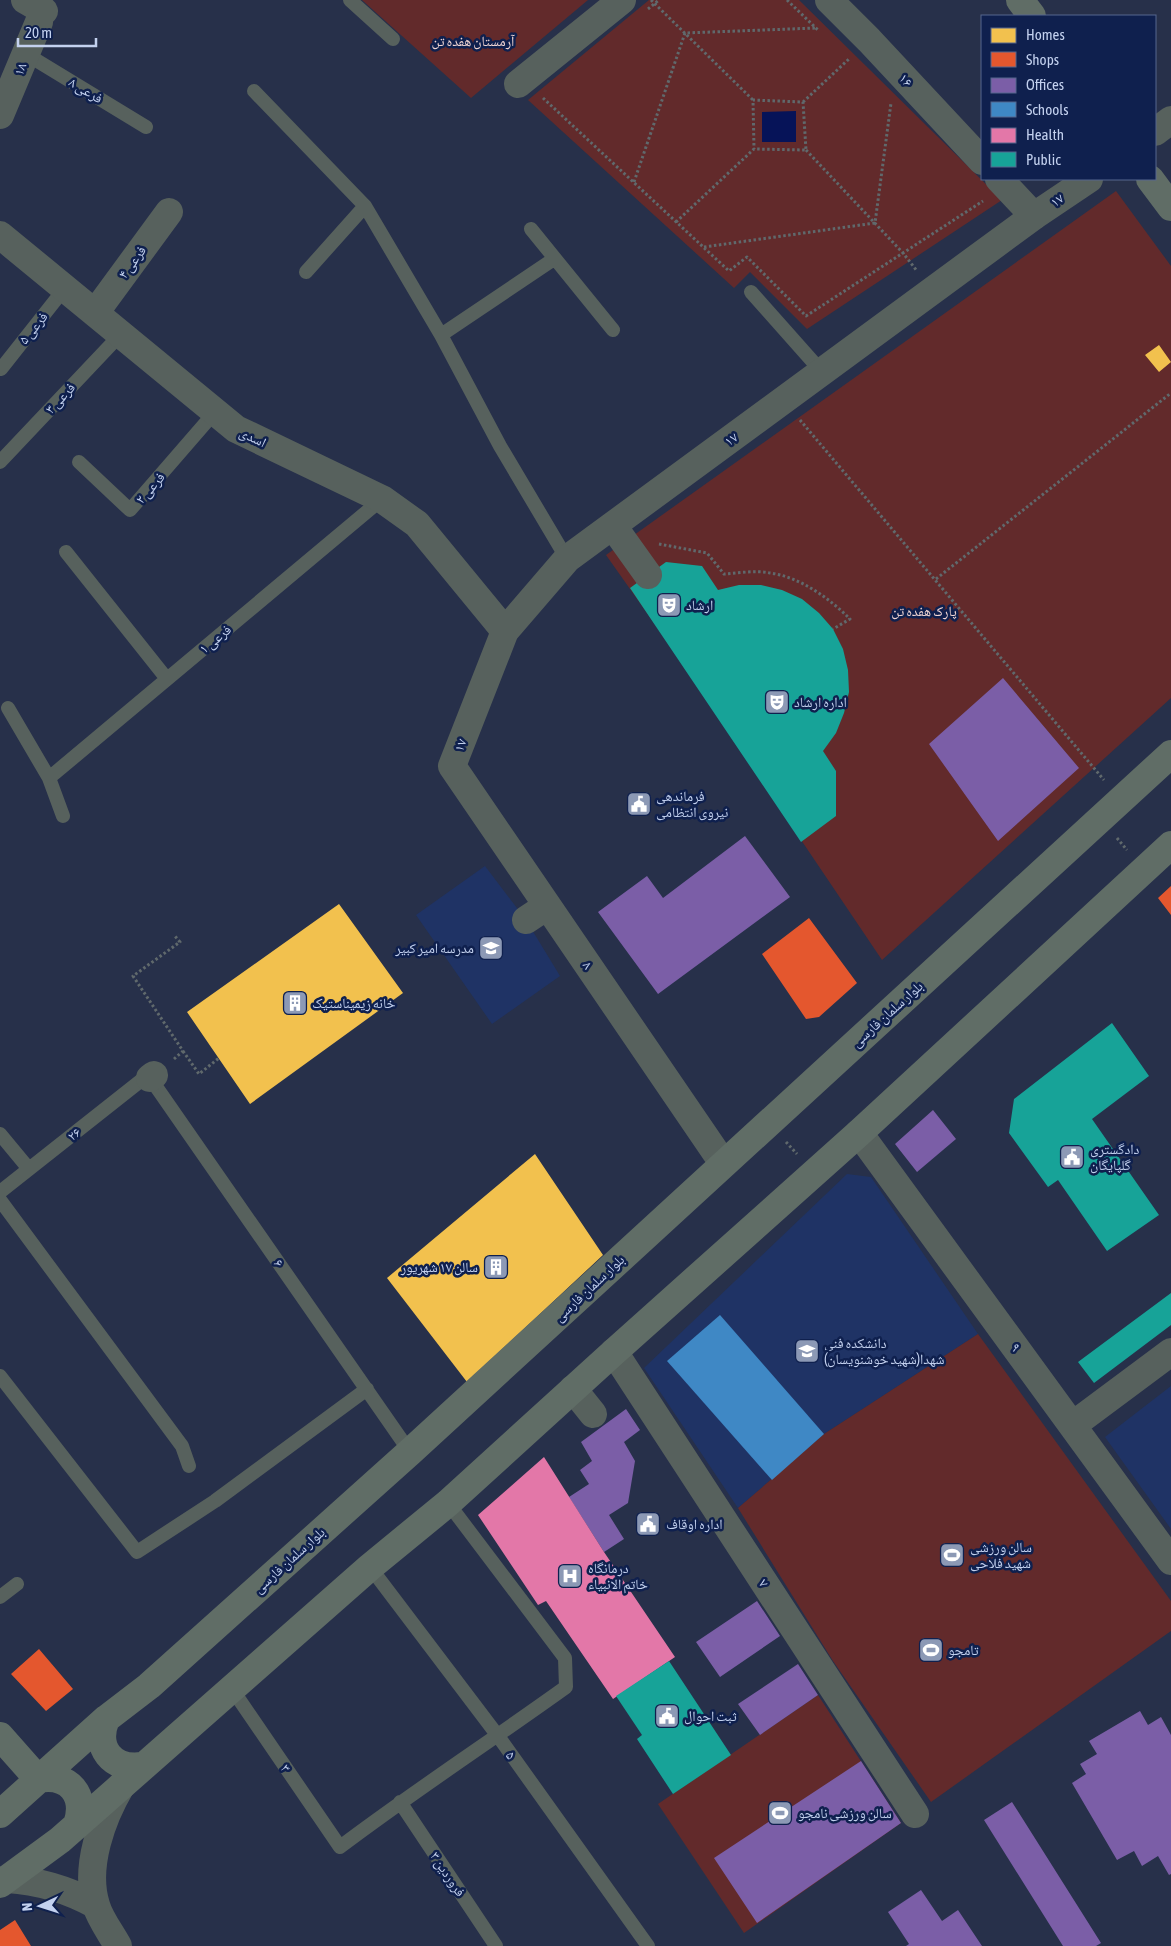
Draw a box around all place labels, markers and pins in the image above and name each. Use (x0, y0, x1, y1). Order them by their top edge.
theatre icon: ارشاد (656, 592, 682, 618)
place label: ارشاد (686, 597, 713, 614)
theatre icon: اداره ارشاد (764, 689, 790, 715)
place label: اداره ارشاد (794, 694, 847, 711)
place label: فرماندهی نیروی انتظامی (656, 788, 728, 821)
public building icon: فرماندهی نیروی انتظامی (626, 791, 652, 817)
school or university icon: مدرسه امیر کبیر (478, 935, 504, 961)
place label: مدرسه امیر کبیر (394, 940, 474, 957)
building icon: خانه زیمیناستیک (282, 990, 308, 1016)
place label: خانه زیمیناستیک (312, 995, 395, 1012)
place label: دادگستری گلپایگان (1090, 1141, 1140, 1174)
public building icon: دادگستری گلپایگان (1059, 1144, 1085, 1170)
building icon: سالن ۱۷ شهریور (483, 1254, 509, 1280)
place label: سالن ۱۷ شهریور (400, 1259, 478, 1276)
place label: دانشکده فنی شهدا(شهید خوشنویسان) (824, 1335, 945, 1368)
school or university icon: دانشکده فنی شهدا(شهید خوشنویسان) (794, 1338, 820, 1364)
public building icon: اداره اوقاف (635, 1511, 661, 1537)
place label: اداره اوقاف (666, 1516, 723, 1533)
place label: سالن ورزشی شهید فلاحی (970, 1539, 1032, 1572)
sports icon: سالن ورزشی شهید فلاحی (939, 1542, 965, 1568)
place label: درمانگاه خاتم الانبیاء (588, 1560, 648, 1594)
hospital icon: درمانگاه خاتم الانبیاء (557, 1563, 583, 1589)
sports icon: تامجو (918, 1637, 944, 1663)
place label: تامجو (948, 1642, 979, 1659)
public building icon: ثبت احوال (654, 1703, 680, 1729)
place label: ثبت احوال (684, 1708, 737, 1725)
sports icon: سالن ورزشی نامجو (767, 1800, 793, 1826)
place label: سالن ورزشی نامجو (798, 1805, 892, 1822)

